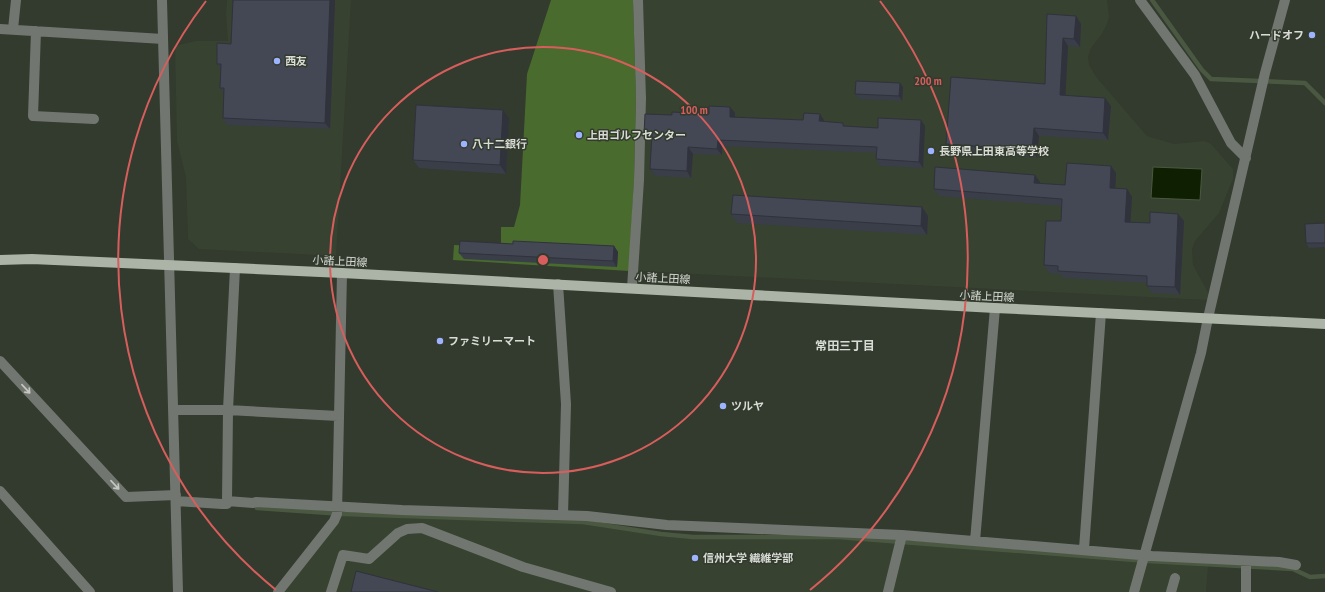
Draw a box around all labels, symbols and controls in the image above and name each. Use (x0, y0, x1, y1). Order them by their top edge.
place label: ハードオフ (1249, 28, 1304, 42)
marker: ハードオフ (1307, 30, 1317, 40)
place label: 西友 (285, 54, 307, 68)
marker: 西友 (272, 56, 282, 66)
text: 200 m (914, 73, 942, 88)
text: 100 m (680, 102, 708, 117)
place label: 上田ゴルフセンター (587, 128, 686, 142)
marker: 上田ゴルフセンター (574, 130, 584, 140)
place label: 八十二銀行 (472, 137, 527, 151)
marker: 八十二銀行 (459, 139, 469, 149)
place label: 長野県上田東高等学校 (939, 144, 1049, 158)
marker: 長野県上田東高等学校 (926, 146, 936, 156)
street label: 小諸上田線 (312, 253, 368, 269)
centre of rings (536, 253, 550, 267)
street label: 小諸上田線 (635, 270, 691, 286)
street label: 小諸上田線 (959, 288, 1015, 304)
place label: ファミリーマート (448, 334, 536, 348)
marker: ファミリーマート (435, 336, 445, 346)
district label: 常田三丁目 (815, 338, 875, 353)
one-way arrow (22, 384, 31, 395)
place label: ツルヤ (731, 399, 764, 413)
marker: ツルヤ (718, 401, 728, 411)
one-way arrow (110, 480, 119, 490)
place label: 信州大学 繊維学部 (703, 551, 793, 565)
marker: 信州大学 繊維学部 (690, 553, 700, 563)

